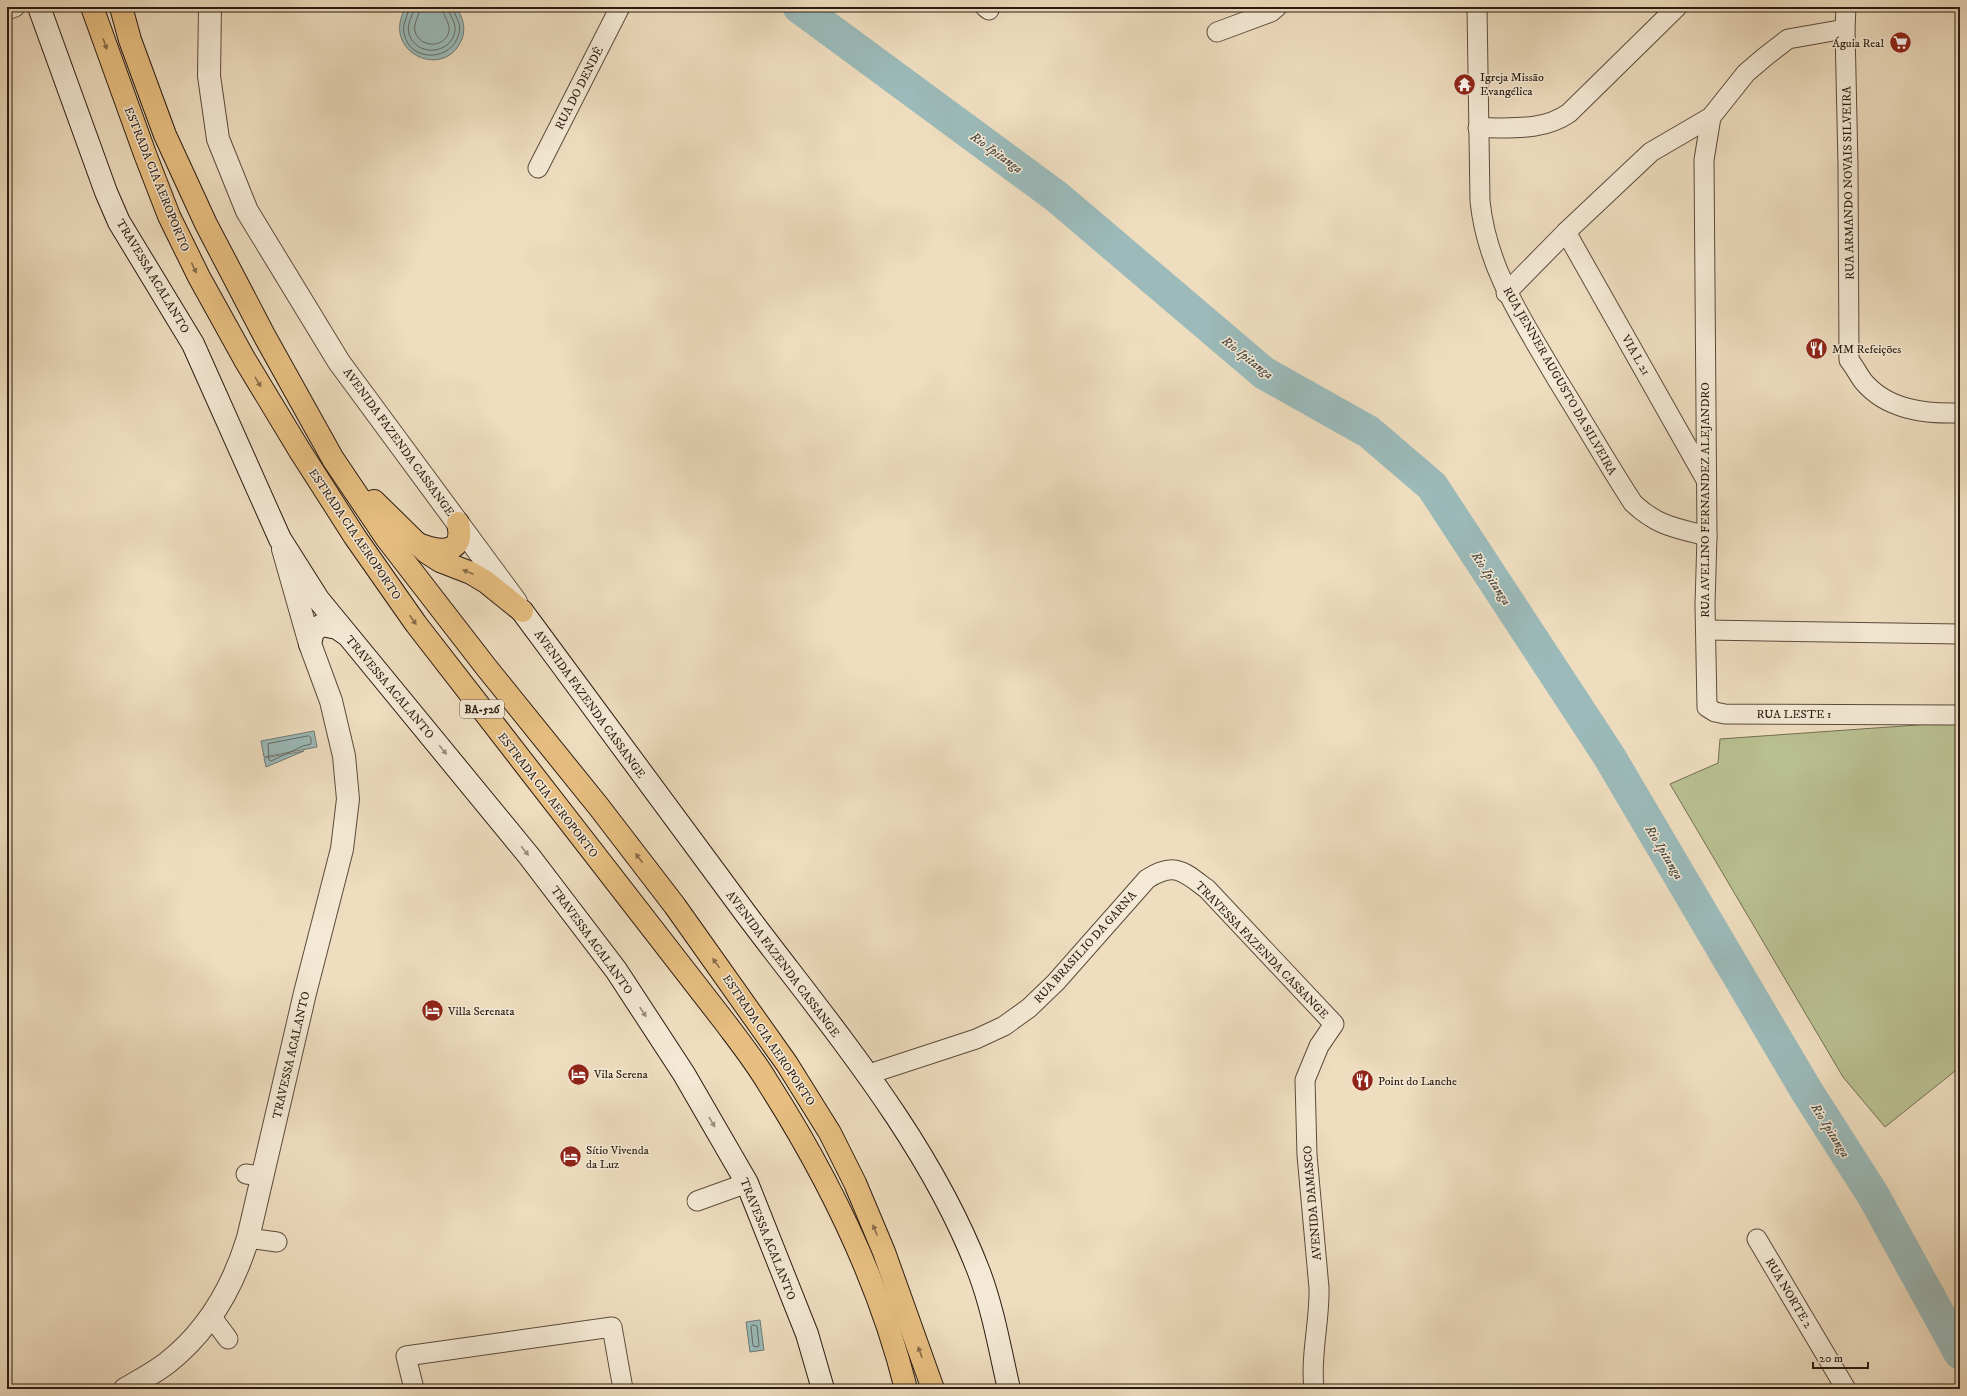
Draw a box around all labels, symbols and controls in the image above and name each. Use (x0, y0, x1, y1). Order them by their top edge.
supermarket icon: Águia Real (1887, 30, 1913, 56)
place label: Águia Real (1832, 36, 1884, 51)
one-way arrow (102, 38, 108, 50)
street label: RUA DO DENDÊ (552, 44, 607, 132)
place label: Igreja Missão Evangélica (1480, 70, 1544, 99)
temple icon: Igreja Missão Evangélica (1452, 71, 1478, 97)
street label: RUA ARMANDO NOVAIS SILVEIRA (1839, 86, 1858, 280)
street label: ESTRADA CIA AEROPORTO (121, 105, 193, 254)
water label: Rio Ipitanga (966, 128, 1026, 177)
street label: TRAVESSA ACALANTO (113, 217, 193, 336)
one-way arrow (191, 263, 197, 274)
street label: RUA JENNER AUGUSTO DA SILVEIRA (1499, 285, 1620, 478)
street label: VIA L 21 (1618, 331, 1653, 378)
water label: Rio Ipitanga (1218, 332, 1277, 383)
restaurant icon: MM Refeições (1803, 336, 1829, 362)
place label: MM Refeições (1832, 342, 1901, 357)
street label: AVENIDA FAZENDA CASSANGE (340, 365, 458, 520)
one-way arrow (254, 377, 262, 387)
street label: RUA AVELINO FERNANDEZ ALEJANDRO (1698, 382, 1713, 618)
street label: ESTRADA CIA AEROPORTO (305, 466, 404, 603)
water label: Rio Ipitanga (1467, 548, 1515, 609)
one-way arrow (462, 569, 474, 575)
one-way arrow (409, 615, 417, 625)
street label: AVENIDA FAZENDA CASSANGE (531, 627, 649, 782)
street label: TRAVESSA ACALANTO (342, 633, 437, 742)
road number: BA-526 (460, 700, 504, 718)
street label: RUA LESTE 1 (1757, 707, 1831, 722)
street label: ESTRADA CIA AEROPORTO (494, 730, 601, 861)
one-way arrow (439, 744, 447, 755)
water label: Rio Ipitanga (1641, 821, 1687, 883)
one-way arrow (520, 845, 529, 856)
one-way arrow (634, 853, 643, 864)
street label: TRAVESSA FAZENDA CASSANGE (1192, 878, 1332, 1023)
street label: TRAVESSA ACALANTO (547, 883, 636, 997)
street label: AVENIDA FAZENDA CASSANGE (723, 888, 843, 1041)
street label: RUA BRASILIO DA GARNA (1031, 888, 1140, 1007)
one-way arrow (712, 957, 720, 968)
street label: ESTRADA CIA AEROPORTO (719, 972, 818, 1109)
street label: TRAVESSA ACALANTO (270, 990, 313, 1120)
hotel icon: Villa Serenata (419, 998, 445, 1024)
place label: Villa Serenata (447, 1004, 515, 1019)
one-way arrow (639, 1007, 647, 1017)
hotel icon: Vila Serena (566, 1061, 592, 1087)
place label: Vila Serena (593, 1067, 649, 1082)
restaurant icon: Point do Lanche (1350, 1068, 1376, 1094)
place label: Point do Lanche (1378, 1074, 1457, 1089)
water label: Rio Ipitanga (1807, 1100, 1853, 1161)
one-way arrow (708, 1116, 715, 1128)
place label: Sítio Vivenda da Luz (586, 1143, 650, 1172)
hotel icon: Sítio Vivenda da Luz (557, 1144, 583, 1170)
street label: AVENIDA DAMASCO (1300, 1145, 1325, 1261)
street label: TRAVESSA ACALANTO (736, 1176, 799, 1302)
one-way arrow (871, 1224, 877, 1236)
street label: RUA NORTE 2 (1762, 1255, 1815, 1331)
scale bar (1813, 1344, 1868, 1370)
one-way arrow (917, 1346, 923, 1358)
text: 20 m (1819, 1351, 1843, 1366)

